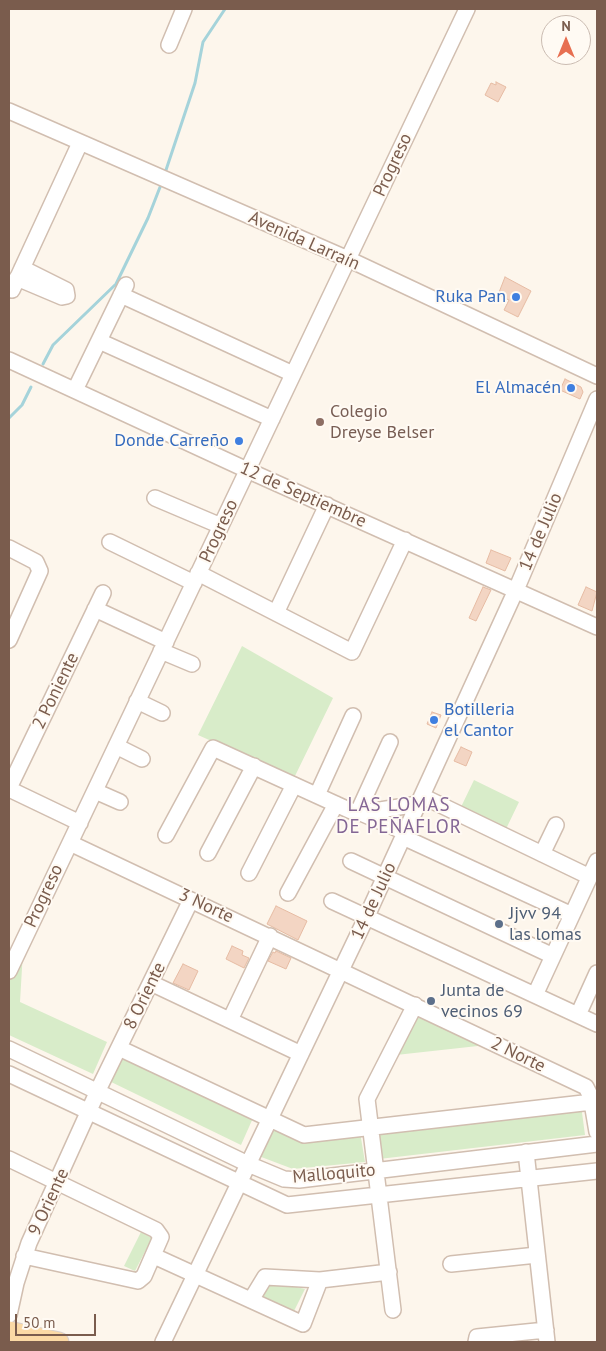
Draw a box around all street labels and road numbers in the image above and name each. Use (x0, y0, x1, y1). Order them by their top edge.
street label: Progreso (369, 130, 417, 200)
street label: Avenida Larraín (245, 207, 363, 275)
street label: 12 de Septiembre (236, 457, 370, 533)
street label: 14 de Julio (515, 490, 567, 574)
street label: Progreso (195, 496, 243, 566)
street label: 2 Poniente (28, 649, 84, 733)
street label: 14 de Julio (347, 859, 401, 943)
street label: Progreso (20, 861, 68, 931)
street label: 3 Norte (175, 884, 237, 928)
street label: 8 Oriente (120, 959, 170, 1033)
street label: 2 Norte (487, 1033, 549, 1077)
street label: Malloquito (292, 1160, 376, 1188)
street label: 9 Oriente (24, 1165, 74, 1239)

